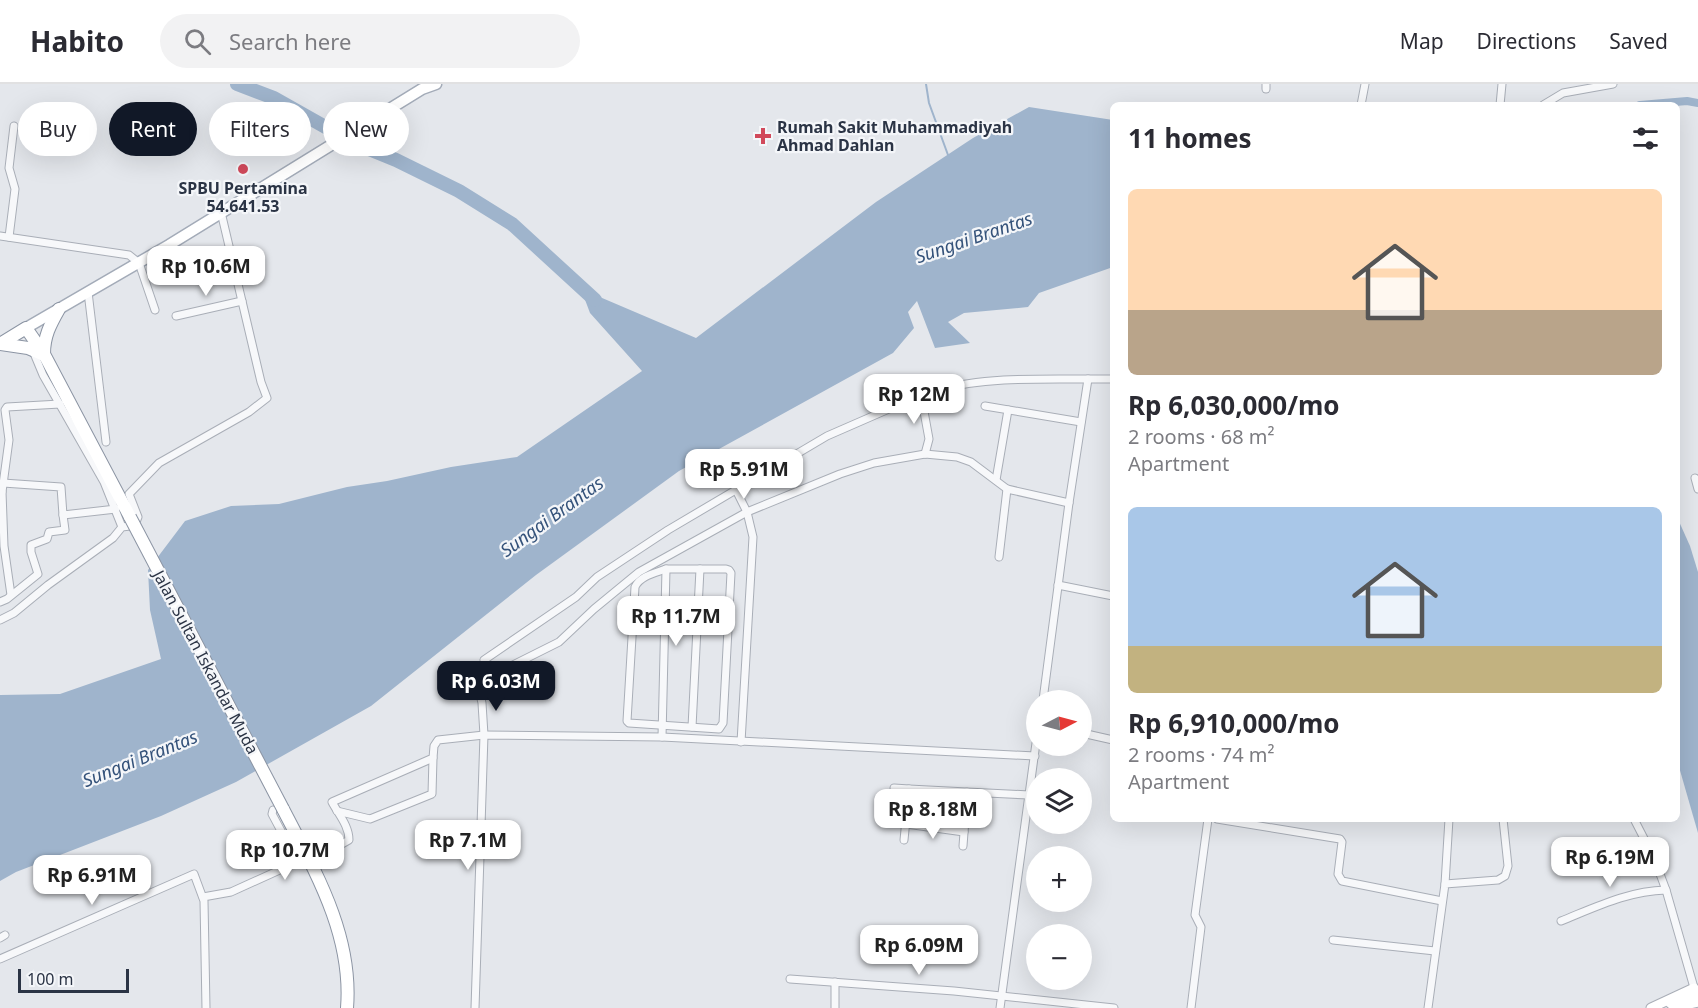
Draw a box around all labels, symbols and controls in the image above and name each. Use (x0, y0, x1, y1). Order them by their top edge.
search box (160, 14, 580, 68)
text: Habito (30, 22, 124, 60)
icon: search (181, 25, 214, 58)
text: Search here (229, 26, 351, 56)
text: Map (1400, 27, 1444, 55)
text: Directions (1477, 27, 1576, 55)
text: Saved (1609, 27, 1668, 55)
chip: Buy (18, 102, 97, 156)
chip: Rent (109, 102, 197, 156)
chip: Filters (209, 102, 311, 156)
chip: New (323, 102, 409, 156)
place label: Rumah Sakit Muhammadiyah Ahmad Dahlan (777, 116, 1012, 156)
text: 11 homes (1128, 120, 1252, 156)
icon: filters (1629, 122, 1662, 155)
marker: Rumah Sakit Muhammadiyah Ahmad Dahlan (754, 127, 772, 145)
marker: SPBU Pertamina 54.641.53 (236, 162, 250, 176)
place label: SPBU Pertamina 54.641.53 (178, 177, 308, 217)
water label: Sungai Brantas (912, 206, 1036, 268)
icon: home (1341, 228, 1449, 336)
pin: Rp 10.6M (144, 246, 268, 297)
text: Rp 10.6M (161, 252, 251, 279)
pin: Rp 12M (865, 374, 963, 425)
text: Rp 12M (878, 380, 950, 407)
text: Rp 6,030,000/mo (1128, 387, 1340, 423)
text: 2 rooms · 68 m² (1128, 423, 1275, 450)
pin: Rp 5.91M (682, 449, 806, 500)
text: Apartment (1128, 450, 1229, 477)
text: Rp 5.91M (699, 455, 789, 482)
water label: Sungai Brantas (495, 470, 608, 562)
icon: home (1341, 546, 1449, 654)
street label: Jalan Sultan Iskandar Muda (147, 564, 264, 758)
pin: Rp 11.7M (614, 596, 738, 647)
text: Rp 11.7M (631, 602, 721, 629)
pin: Rp 6.03M (434, 661, 558, 712)
text: Rp 6.03M (451, 667, 541, 694)
north arrow (1026, 690, 1092, 756)
map controls (1026, 690, 1092, 990)
text: Rp 6,910,000/mo (1128, 705, 1340, 741)
water label: Sungai Brantas (79, 724, 201, 792)
text: 2 rooms · 74 m² (1128, 741, 1275, 768)
button: layers (1026, 768, 1092, 834)
text: Apartment (1128, 768, 1229, 795)
pin: Rp 8.18M (871, 789, 995, 840)
text: Rp 8.18M (888, 795, 978, 822)
pin: Rp 7.1M (413, 820, 523, 871)
text: Rp 7.1M (429, 826, 507, 853)
pin: Rp 10.7M (223, 830, 347, 881)
text: Rp 10.7M (240, 836, 330, 863)
pin: Rp 6.19M (1548, 837, 1672, 888)
text: Rp 6.19M (1565, 843, 1655, 870)
button: + (1026, 846, 1092, 912)
pin: Rp 6.91M (30, 855, 154, 906)
text: Rp 6.91M (47, 861, 137, 888)
button: − (1026, 924, 1092, 990)
pin: Rp 6.09M (857, 925, 981, 976)
text: Rp 6.09M (874, 931, 964, 958)
scale bar (18, 966, 129, 994)
text: 100 m (27, 968, 74, 990)

